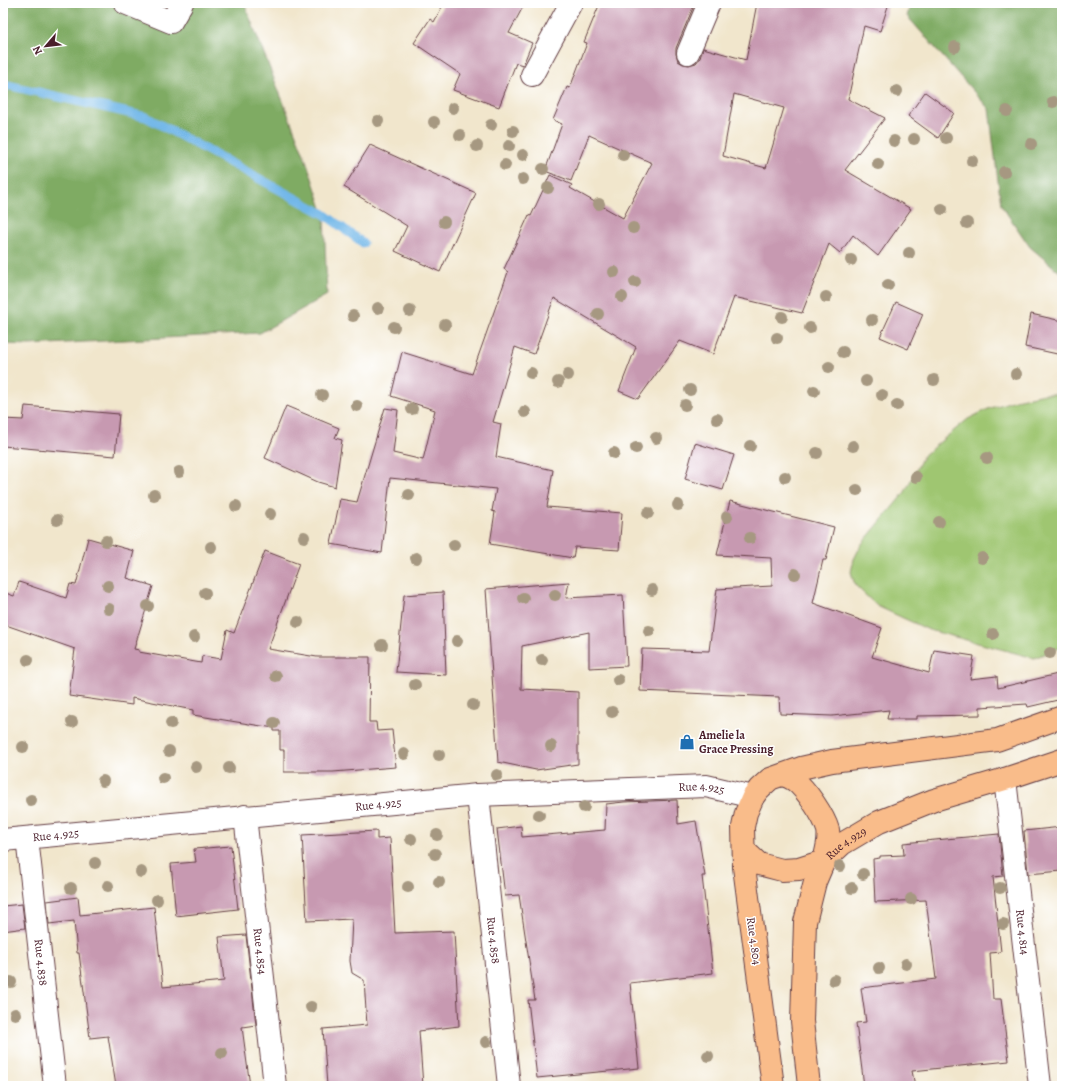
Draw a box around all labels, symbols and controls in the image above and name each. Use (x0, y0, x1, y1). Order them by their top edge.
north arrow (26, 26, 66, 66)
text: N (29, 43, 46, 58)
place label: Amelie la Grace Pressing (698, 727, 774, 757)
shop icon: Amelie la Grace Pressing (678, 733, 696, 751)
street label: Rue 4.925 (678, 778, 726, 798)
street label: Rue 4.925 (354, 794, 402, 815)
street label: Rue 4.929 (822, 823, 870, 863)
street label: Rue 4.925 (32, 825, 80, 845)
street label: Rue 4.814 (1012, 908, 1033, 956)
street label: Rue 4.858 (483, 916, 504, 965)
street label: Rue 4.804 (743, 916, 765, 966)
street label: Rue 4.854 (249, 927, 271, 976)
street label: Rue 4.838 (30, 938, 52, 987)

